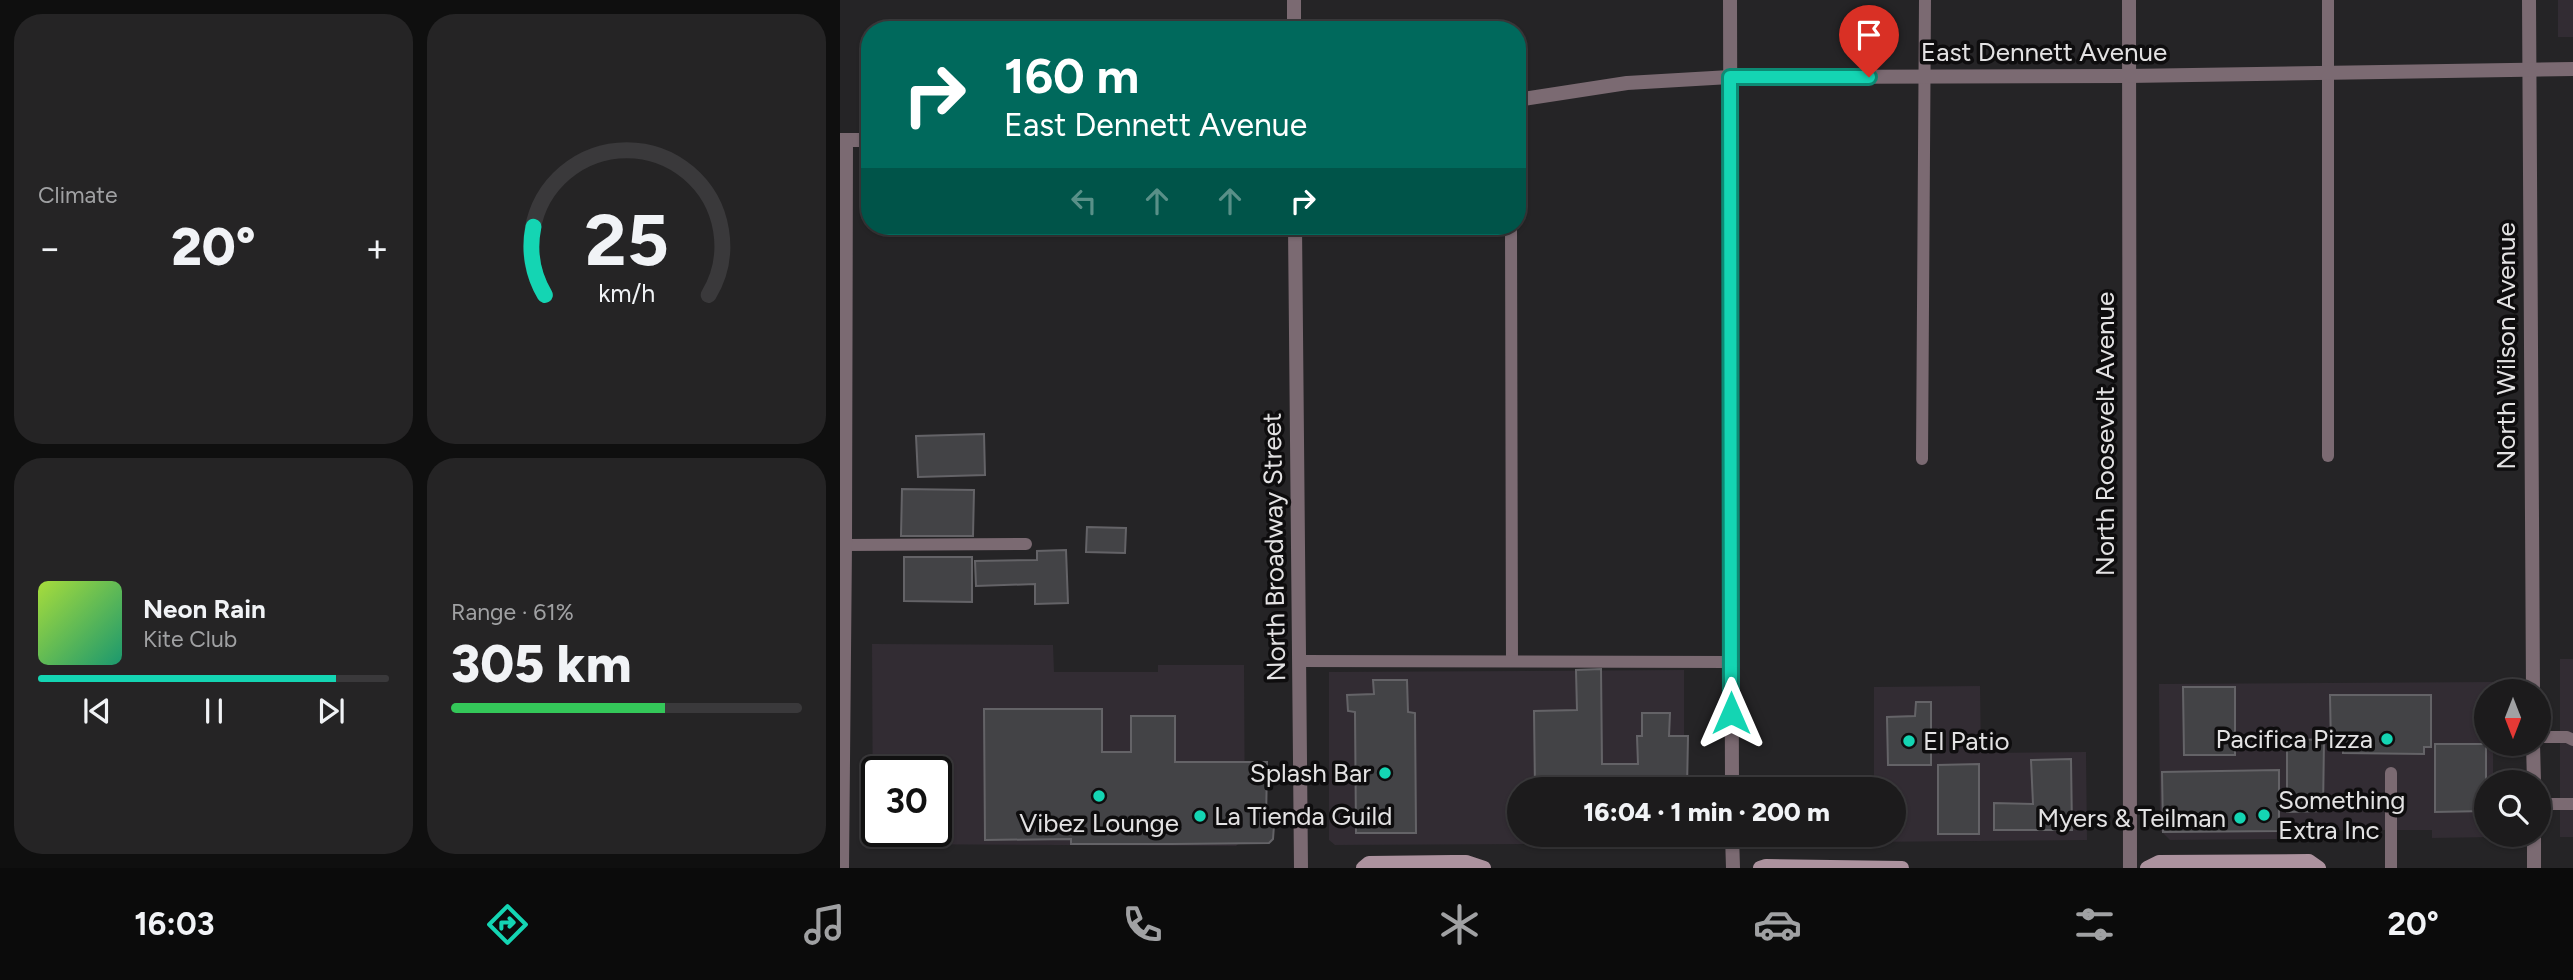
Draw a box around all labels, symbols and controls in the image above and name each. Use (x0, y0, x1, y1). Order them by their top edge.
pin (1839, 5, 1899, 77)
icon: arrive (1850, 16, 1888, 54)
street label: East Dennett Avenue (1921, 36, 2167, 68)
text: 160 m (1004, 46, 1139, 105)
icon: right (889, 49, 980, 140)
text: East Dennett Avenue (1004, 106, 1307, 144)
text: Climate (38, 181, 117, 209)
icon: left (1065, 182, 1103, 220)
icon: ahead (1138, 182, 1176, 220)
icon: ahead (1211, 182, 1249, 220)
icon: right (1284, 182, 1322, 220)
text: 25 (584, 196, 669, 283)
text: 20° (171, 216, 256, 278)
street label: North Wilson Avenue (2490, 222, 2522, 470)
text: − (38, 225, 62, 271)
text: + (365, 225, 389, 271)
text: km/h (598, 278, 655, 308)
street label: North Roosevelt Avenue (2089, 292, 2121, 576)
street label: North Broadway Street (1256, 412, 1292, 682)
text: Neon Rain (143, 593, 266, 625)
text: Range · 61% (451, 598, 574, 626)
text: Kite Club (143, 625, 237, 653)
text: 305 km (451, 633, 632, 695)
position arrow (1694, 676, 1768, 750)
north arrow (2474, 679, 2552, 756)
map controls (2474, 679, 2551, 847)
icon: previous (78, 692, 116, 730)
icon: pause (195, 692, 233, 730)
icon: next (312, 692, 350, 730)
place label: Pacifica Pizza (2216, 723, 2373, 755)
place label: El Patio (1923, 725, 2010, 757)
marker: Pacifica Pizza (2379, 731, 2395, 747)
marker: El Patio (1901, 733, 1917, 749)
speed limit sign: 30 (861, 756, 952, 847)
place label: Splash Bar (1250, 757, 1371, 789)
marker: Splash Bar (1377, 765, 1393, 781)
button: search (2474, 770, 2551, 847)
place label: Something Extra Inc (2278, 784, 2406, 846)
marker: Vibez Lounge (1091, 788, 1107, 804)
text: 16:04 · 1 min · 200 m (1583, 796, 1830, 828)
place label: La Tienda Guild (1214, 800, 1392, 832)
place label: Myers & Teilman (2037, 802, 2226, 834)
place label: Vibez Lounge (1019, 807, 1179, 839)
marker: Something Extra Inc (2256, 807, 2272, 823)
marker: La Tienda Guild (1192, 808, 1208, 824)
marker: Myers & Teilman (2232, 810, 2248, 826)
icon: directions (483, 900, 532, 949)
icon: music (800, 900, 849, 949)
icon: phone (1118, 900, 1167, 949)
icon: climate (1435, 900, 1484, 949)
icon: car (1753, 900, 1802, 949)
icon: filters (2070, 900, 2119, 949)
text: 16:03 (134, 905, 214, 943)
text: 20° (2387, 905, 2439, 943)

